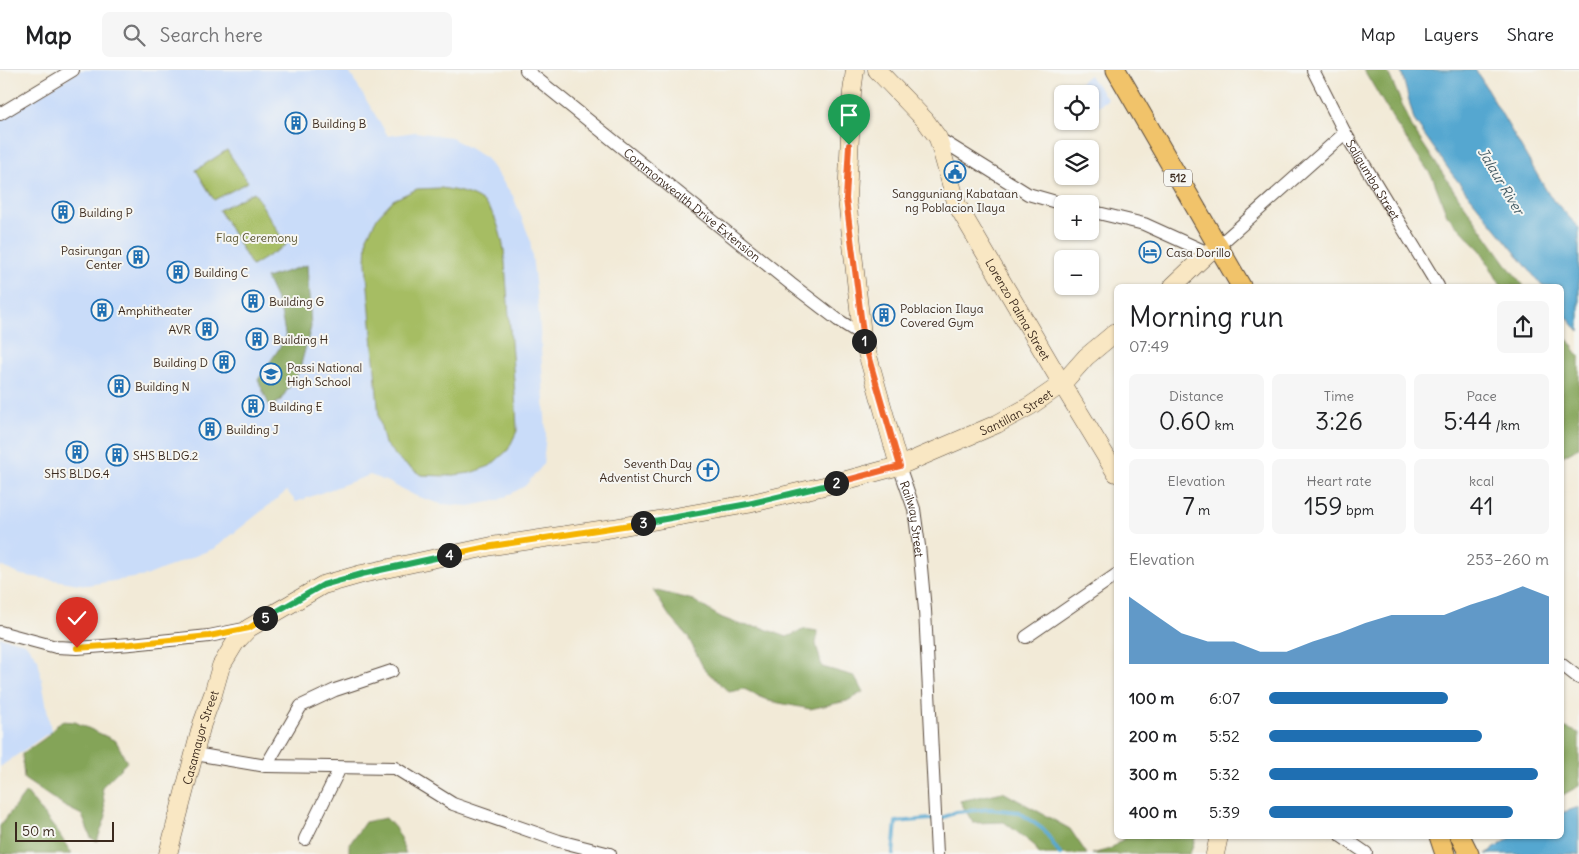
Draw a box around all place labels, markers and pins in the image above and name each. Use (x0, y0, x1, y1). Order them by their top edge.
pin (828, 94, 870, 145)
building icon: Building B (284, 111, 308, 135)
place label: Building B (312, 116, 366, 131)
public building icon: Sangguniang Kabataan ng Poblacion Ilaya (943, 160, 967, 184)
place label: Sangguniang Kabataan ng Poblacion Ilaya (892, 186, 1018, 215)
building icon: Building P (51, 200, 75, 224)
place label: Building P (79, 205, 133, 220)
hotel icon: Casa Dorillo (1138, 240, 1162, 264)
place label: Pasirungan Center (61, 243, 122, 272)
building icon: Pasirungan Center (126, 245, 150, 269)
place label: Casa Dorillo (1166, 245, 1231, 260)
building icon: Building C (166, 260, 190, 284)
place label: Building C (194, 265, 248, 280)
building icon: Building G (241, 289, 265, 313)
place label: Building G (269, 294, 324, 309)
building icon: Amphitheater (90, 298, 114, 322)
place label: Poblacion Ilaya Covered Gym (900, 301, 984, 330)
place label: Amphitheater (118, 303, 192, 318)
building icon: Poblacion Ilaya Covered Gym (872, 303, 896, 327)
building icon: AVR (195, 317, 219, 341)
place label: AVR (169, 322, 191, 337)
building icon: Building H (245, 327, 269, 351)
pin: 1 (852, 328, 876, 354)
place label: Building H (273, 332, 328, 347)
building icon: Building D (212, 350, 236, 374)
place label: Building D (153, 355, 208, 370)
place label: Passi National High School (287, 360, 362, 389)
school or university icon: Passi National High School (259, 362, 283, 386)
building icon: Building N (107, 374, 131, 398)
place label: Building N (135, 379, 190, 394)
building icon: Building E (241, 394, 265, 418)
place label: Building E (269, 399, 323, 414)
building icon: Building J (198, 417, 222, 441)
place label: Building J (226, 422, 279, 437)
building icon: SHS BLDG.4 (65, 440, 89, 464)
building icon: SHS BLDG.2 (105, 443, 129, 467)
place label: SHS BLDG.2 (133, 448, 199, 463)
place label: Seventh Day Adventist Church (599, 456, 692, 485)
church icon: Seventh Day Adventist Church (696, 458, 720, 482)
place label: SHS BLDG.4 (44, 466, 110, 481)
pin: 2 (824, 470, 848, 496)
pin: 3 (630, 510, 656, 536)
pin: 4 (436, 542, 462, 568)
pin (56, 597, 98, 648)
pin: 5 (252, 606, 278, 630)

